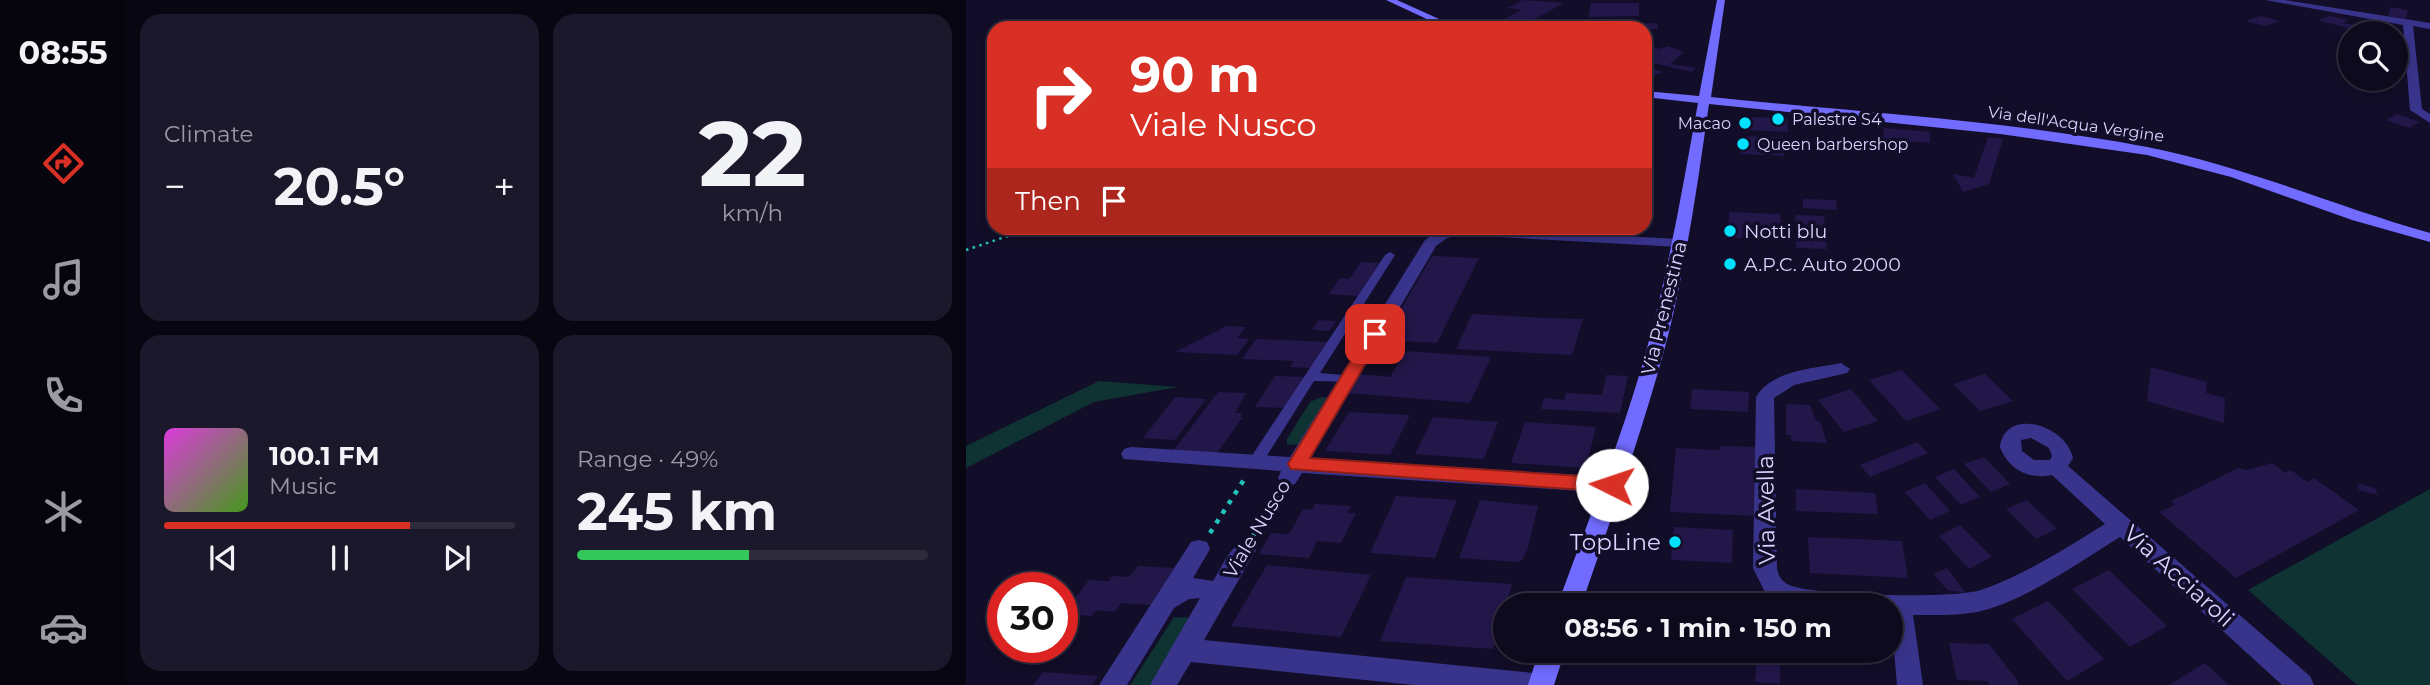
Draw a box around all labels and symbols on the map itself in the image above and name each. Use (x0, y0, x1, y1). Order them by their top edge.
street label: Via dell'Acqua Vergine (1987, 102, 2165, 146)
place label: Palestre S4 (1792, 110, 1882, 129)
marker: Palestre S4 (1770, 111, 1786, 127)
place label: Macao (1678, 114, 1731, 133)
marker: Macao (1737, 115, 1753, 131)
place label: Queen barbershop (1757, 135, 1909, 154)
marker: Queen barbershop (1735, 136, 1751, 152)
place label: Notti blu (1744, 220, 1827, 243)
marker: Notti blu (1722, 223, 1738, 239)
street label: Via Prenestina (1636, 239, 1692, 377)
place label: A.P.C. Auto 2000 (1744, 253, 1901, 276)
marker: A.P.C. Auto 2000 (1722, 256, 1738, 272)
pin (1345, 304, 1405, 364)
position arrow (1575, 448, 1649, 522)
street label: Via Avella (1751, 455, 1781, 565)
street label: Viale Nusco (1219, 476, 1295, 582)
street label: Via Acciaroli (2118, 519, 2240, 633)
place label: TopLine (1570, 528, 1661, 556)
marker: TopLine (1667, 534, 1683, 550)
speed limit sign: 30 (987, 572, 1078, 663)

